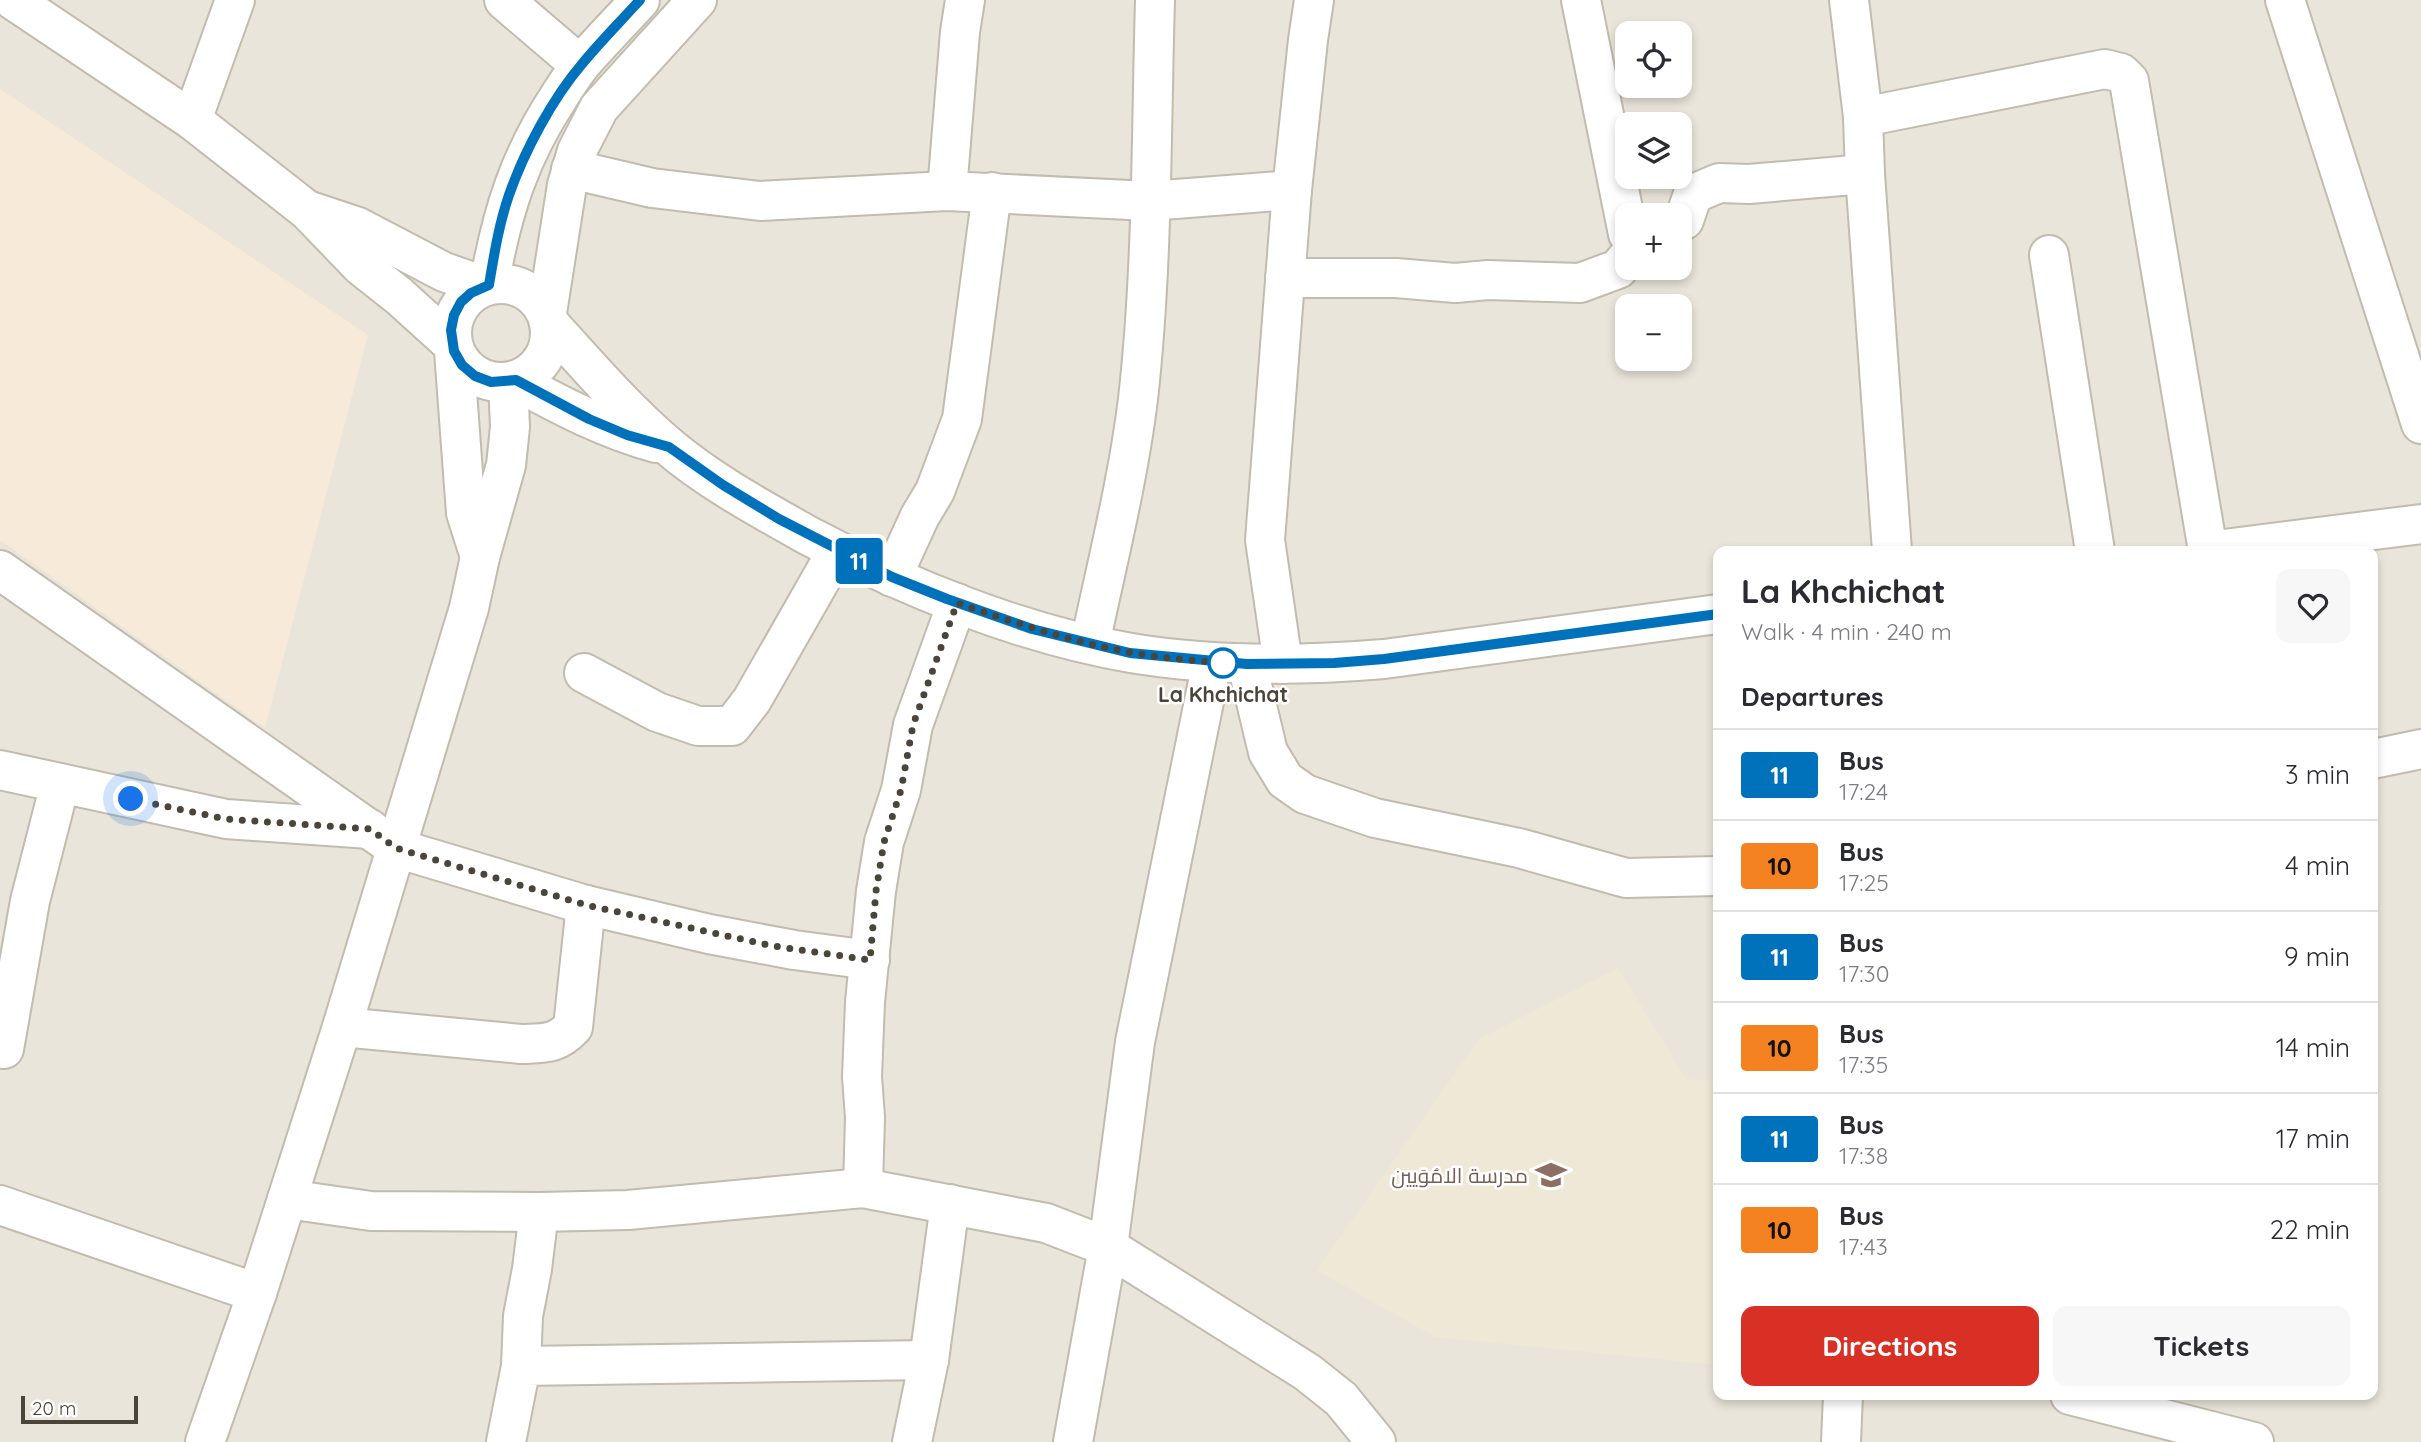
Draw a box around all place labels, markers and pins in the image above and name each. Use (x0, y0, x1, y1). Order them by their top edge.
marker: La Khchichat (1208, 648, 1238, 678)
place label: La Khchichat (1158, 681, 1288, 707)
school or university icon: مدرسة الامُوَيين (1534, 1158, 1568, 1192)
place label: مدرسة الامُوَيين (1391, 1162, 1528, 1189)

